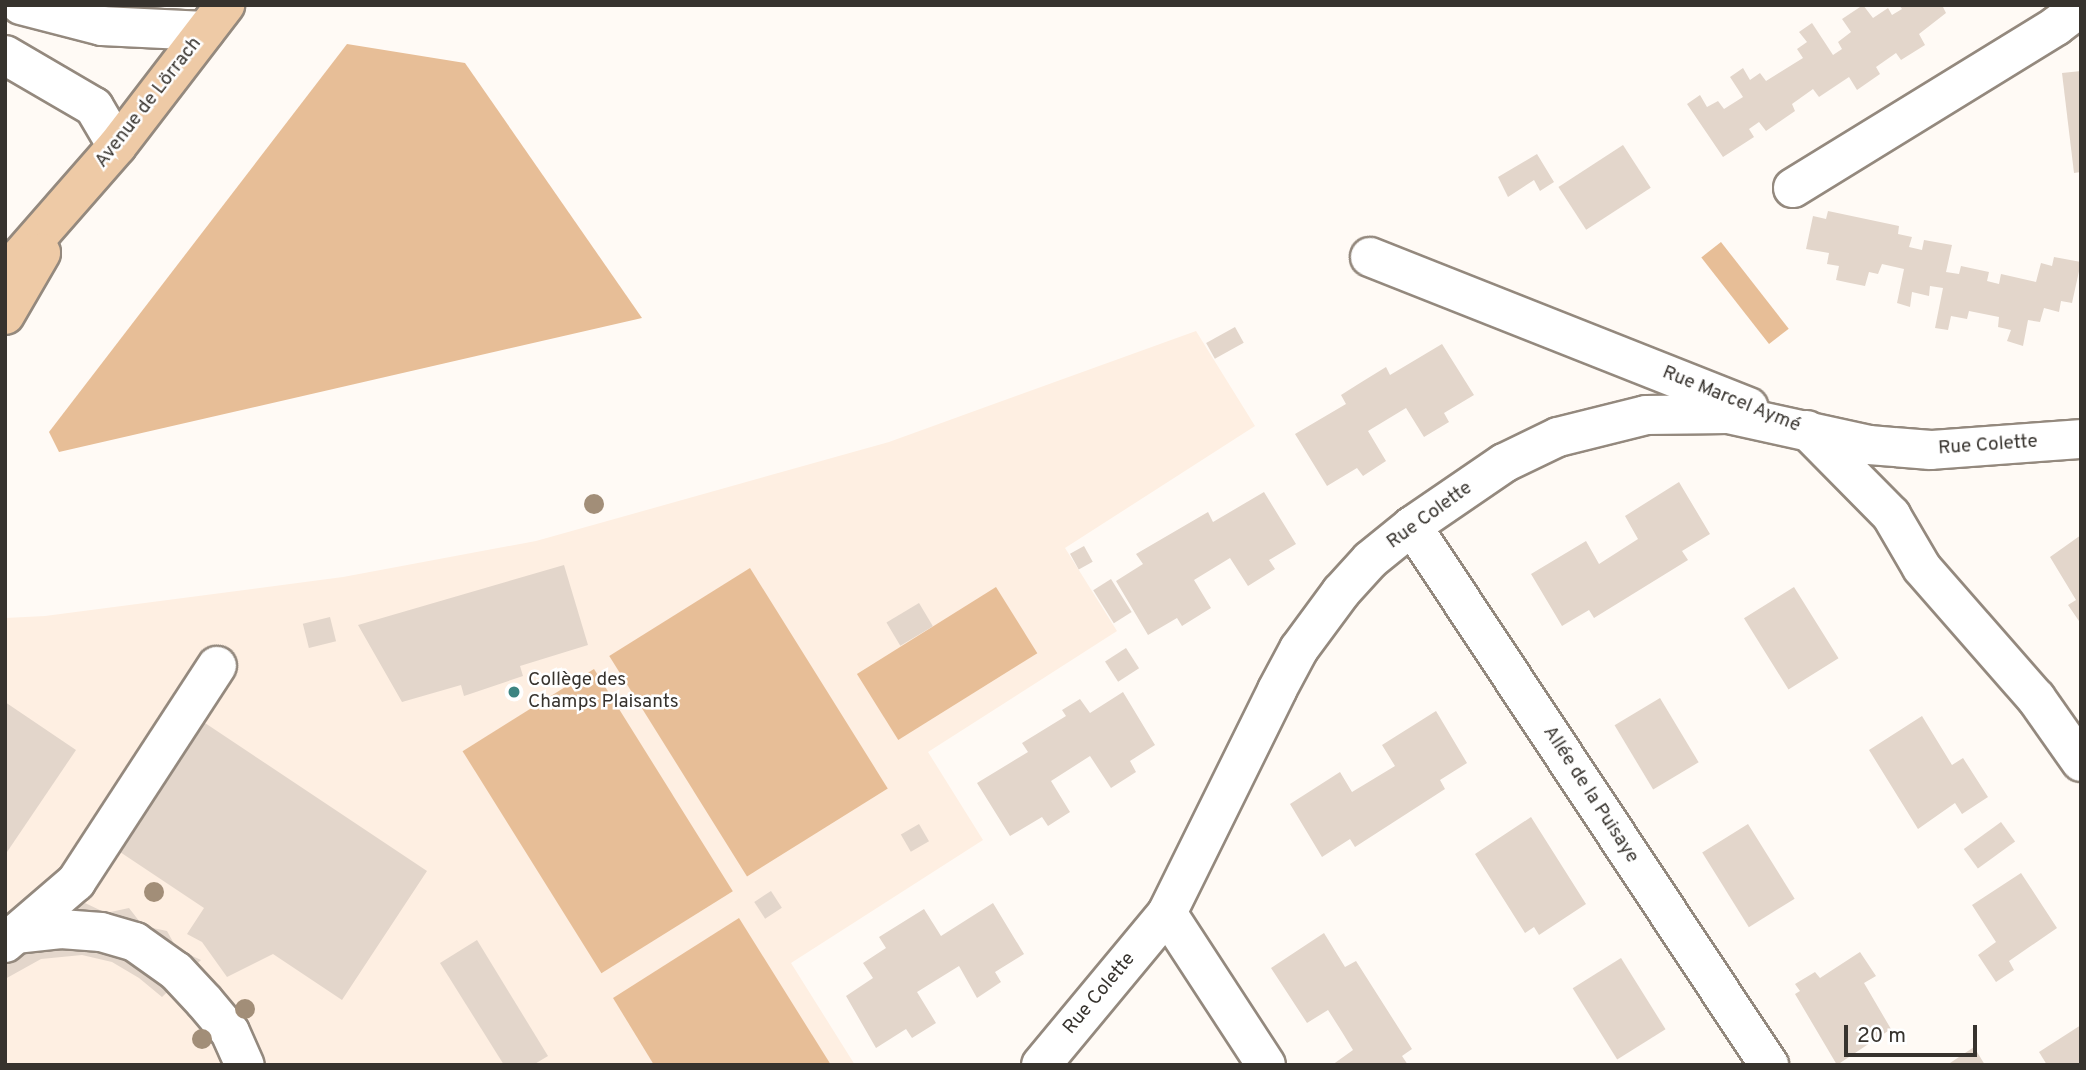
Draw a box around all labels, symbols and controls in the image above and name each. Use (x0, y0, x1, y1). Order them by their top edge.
street label: Avenue de Lörrach (91, 33, 207, 173)
street label: Rue Marcel Aymé (1658, 362, 1804, 438)
street label: Rue Colette (1937, 431, 2039, 461)
street label: Rue Colette (1383, 477, 1477, 555)
place label: Collège des Champs Plaisants (528, 670, 679, 714)
marker: Collège des Champs Plaisants (506, 684, 522, 700)
street label: Allée de la Puisaye (1537, 722, 1643, 868)
street label: Rue Colette (1059, 948, 1141, 1040)
scale bar (1848, 1010, 1981, 1054)
text: 20 m (1857, 1023, 1906, 1050)

